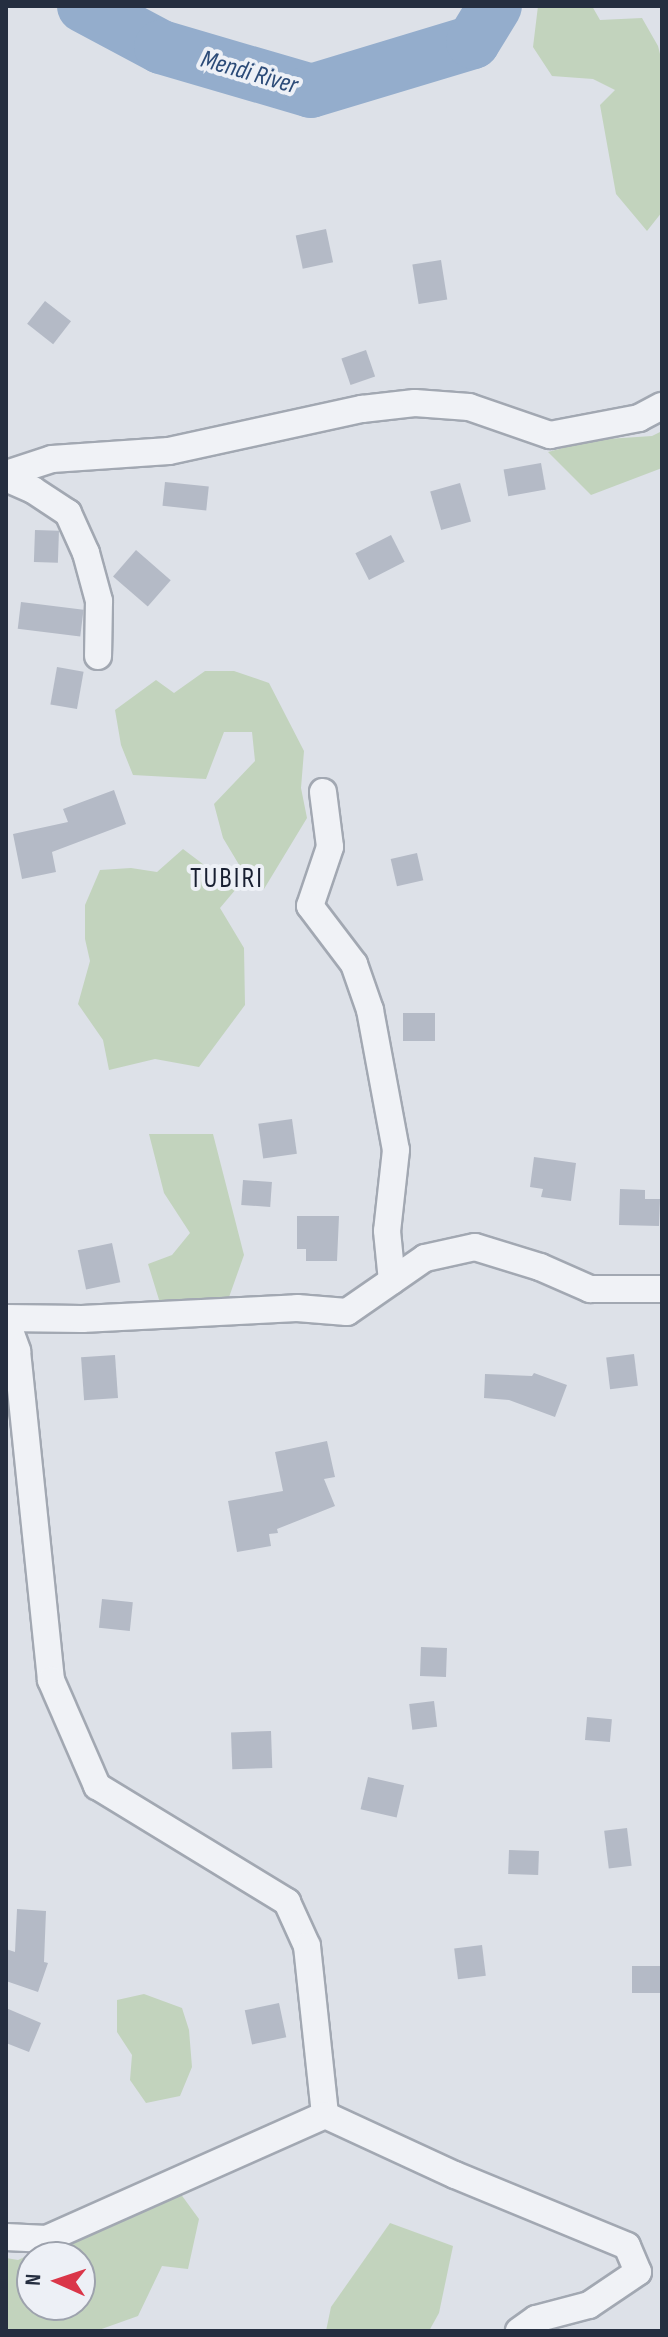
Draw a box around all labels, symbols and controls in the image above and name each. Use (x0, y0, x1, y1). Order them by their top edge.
water label: Mendi River (197, 44, 301, 102)
district label: TUBIRI (190, 862, 264, 896)
north arrow (16, 2241, 96, 2321)
text: N (20, 2273, 47, 2286)

